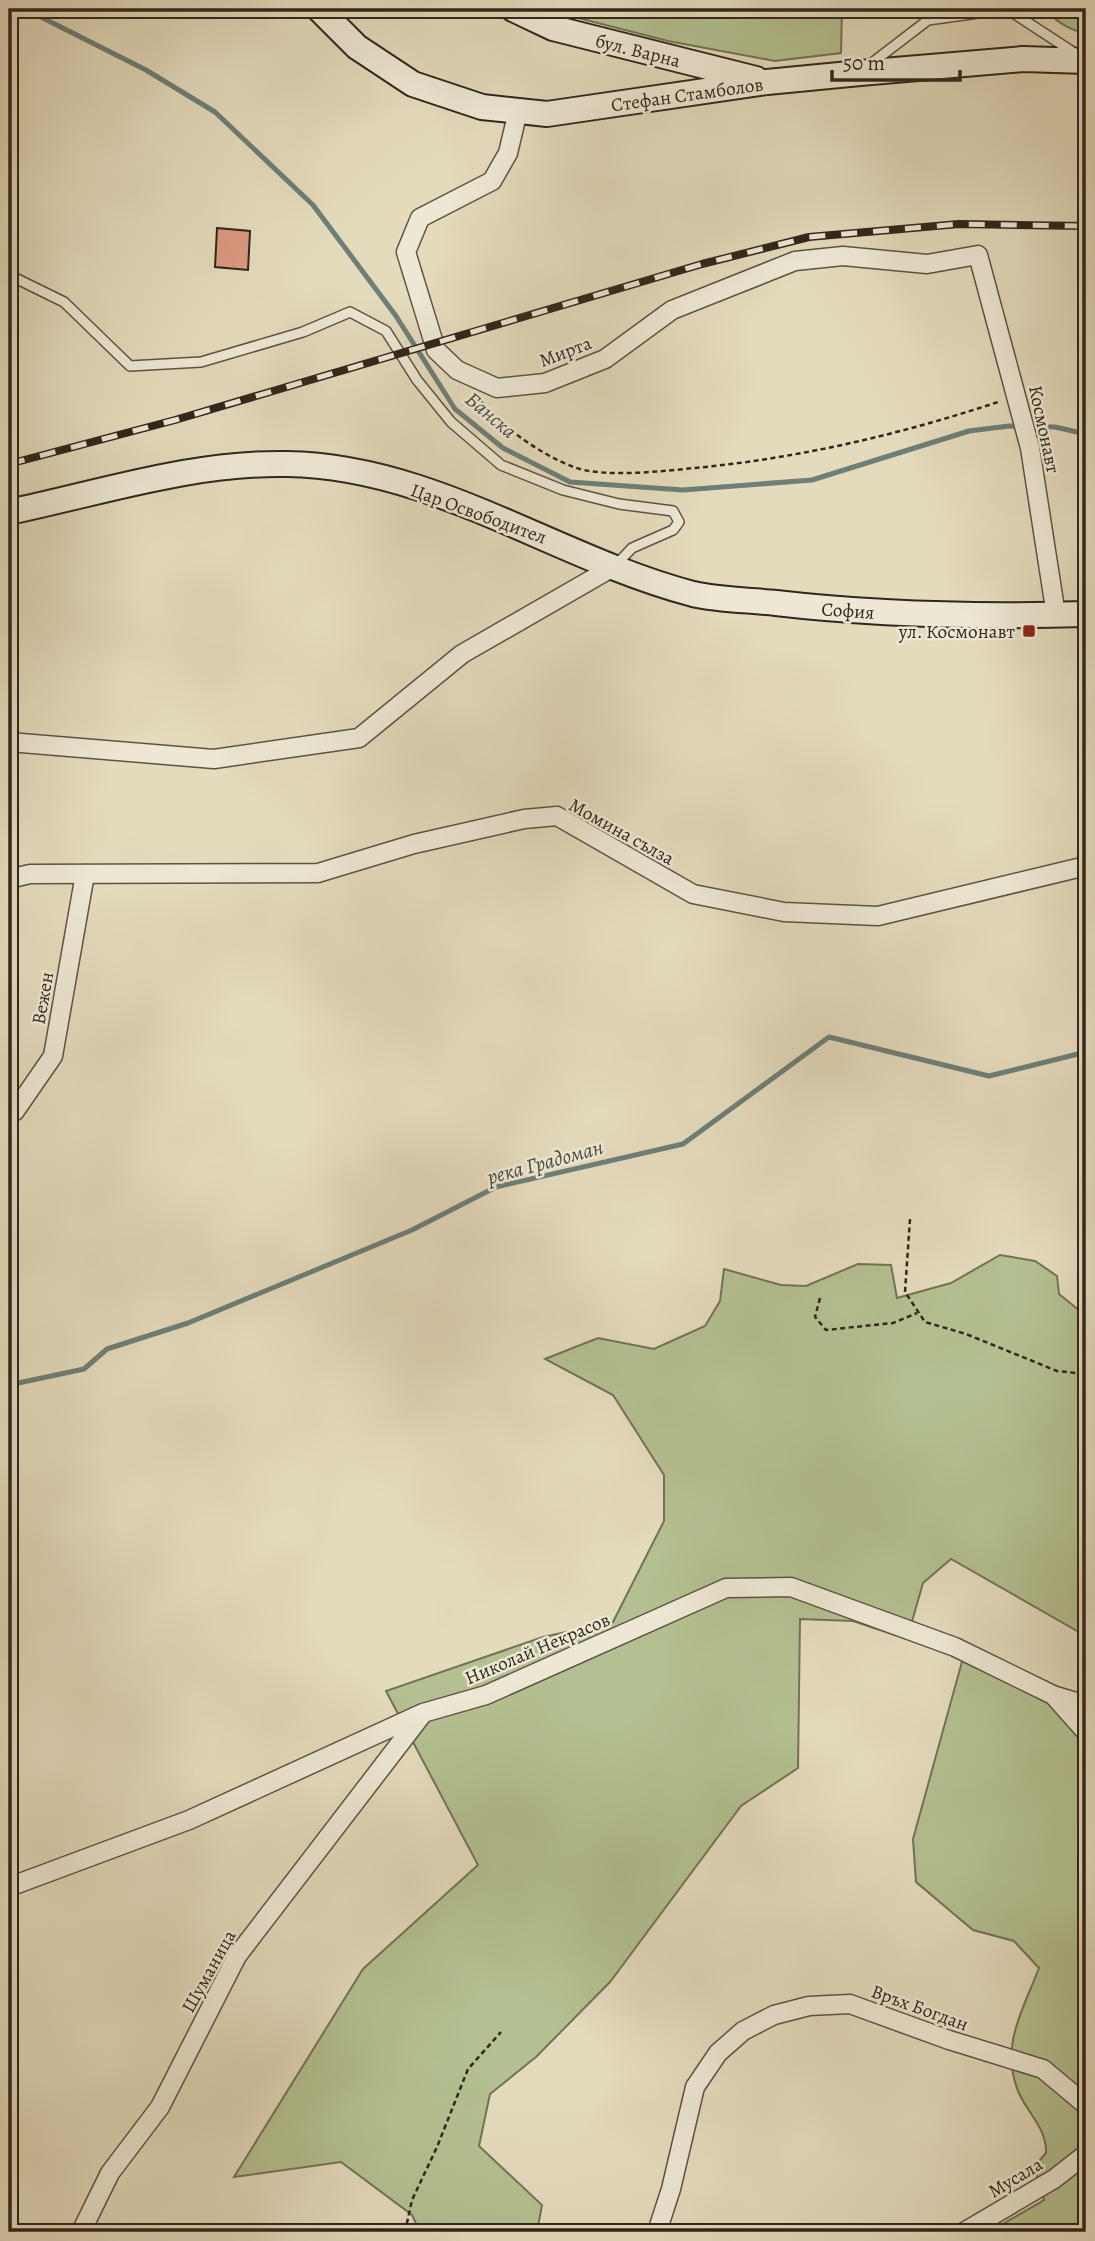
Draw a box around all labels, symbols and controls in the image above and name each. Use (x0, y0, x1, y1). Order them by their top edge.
street label: бул. Варна (592, 28, 683, 74)
scale bar (832, 38, 960, 82)
text: 50 m (843, 49, 885, 77)
street label: Стефан Стамболов (609, 71, 765, 119)
street label: Мирта (535, 330, 596, 374)
street label: Космонавт (1022, 383, 1066, 476)
water label: Банска (459, 385, 523, 445)
street label: Цар Освободител (407, 477, 550, 551)
street label: София (821, 596, 875, 626)
place label: ул. Космонавт (898, 619, 1016, 645)
marker: ул. Космонавт (1021, 623, 1037, 639)
street label: Момина сълза (564, 792, 679, 872)
street label: Вежен (26, 970, 60, 1027)
water label: река Градоман (483, 1133, 607, 1191)
street label: Николай Некрасов (461, 1607, 614, 1691)
street label: Шуманица (175, 1925, 242, 2018)
street label: Връх Богдан (867, 1978, 972, 2038)
street label: Мусала (984, 2151, 1048, 2204)

